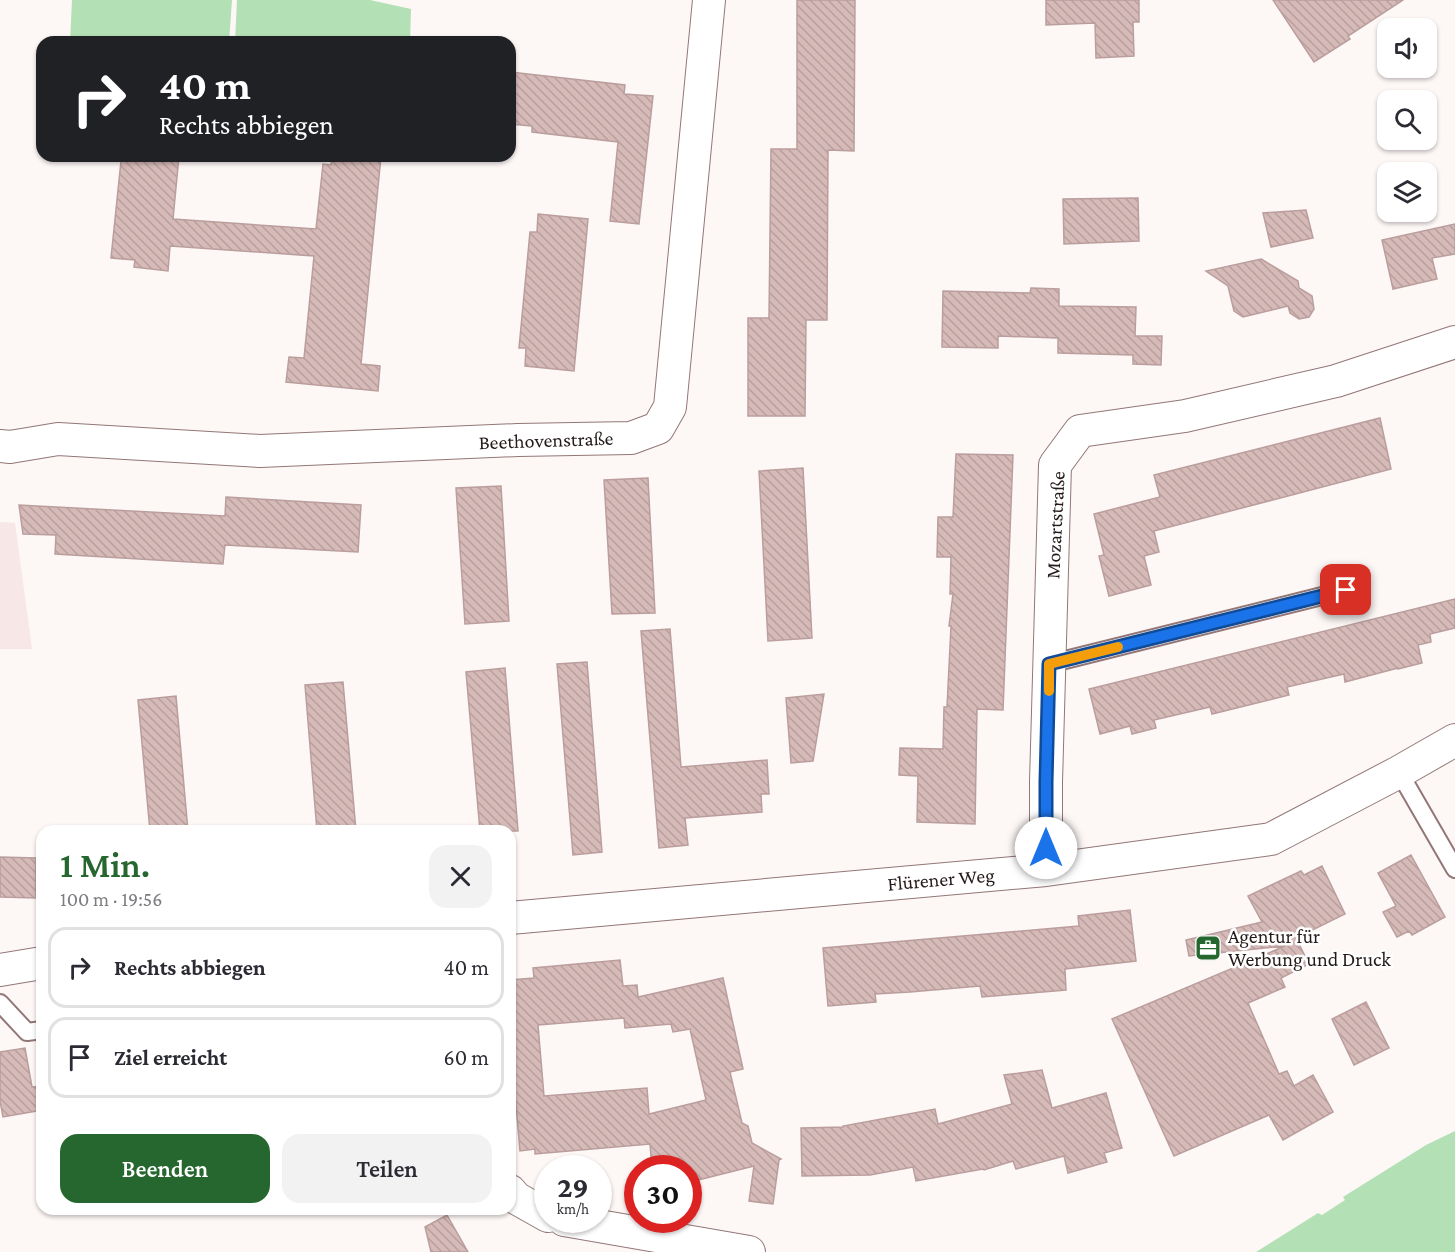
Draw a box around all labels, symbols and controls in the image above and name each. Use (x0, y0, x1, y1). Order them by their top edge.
map controls (1377, 18, 1437, 222)
button: sound (1377, 18, 1437, 78)
icon: right (60, 60, 138, 138)
text: 40 m (159, 61, 251, 108)
button: search (1377, 90, 1437, 150)
text: Rechts abbiegen (159, 110, 334, 140)
button: layers (1377, 162, 1437, 222)
street label: Beethovenstraße (478, 427, 614, 453)
street label: Mozartstraße (1041, 470, 1069, 580)
pin (1320, 564, 1371, 615)
icon: arrive (1329, 573, 1362, 606)
position arrow (1014, 816, 1078, 880)
text: 1 Min. (60, 845, 150, 885)
button: close (429, 845, 492, 908)
street label: Flürener Weg (886, 863, 996, 896)
text: 100 m · 19:56 (60, 888, 162, 910)
place label: Agentur für Werbung und Druck (1228, 925, 1391, 971)
office icon: Agentur für Werbung und Druck (1193, 933, 1223, 963)
icon: right (63, 951, 96, 984)
text: Rechts abbiegen (114, 955, 266, 980)
text: 40 m (444, 955, 489, 980)
icon: arrive (63, 1041, 96, 1074)
text: Ziel erreicht (114, 1045, 227, 1070)
text: 60 m (444, 1045, 489, 1070)
button: Beenden (60, 1134, 270, 1203)
button: Teilen (282, 1134, 492, 1203)
speed limit sign: 30 (624, 1155, 702, 1233)
text: 29 (557, 1170, 589, 1203)
text: km/h (557, 1201, 589, 1217)

